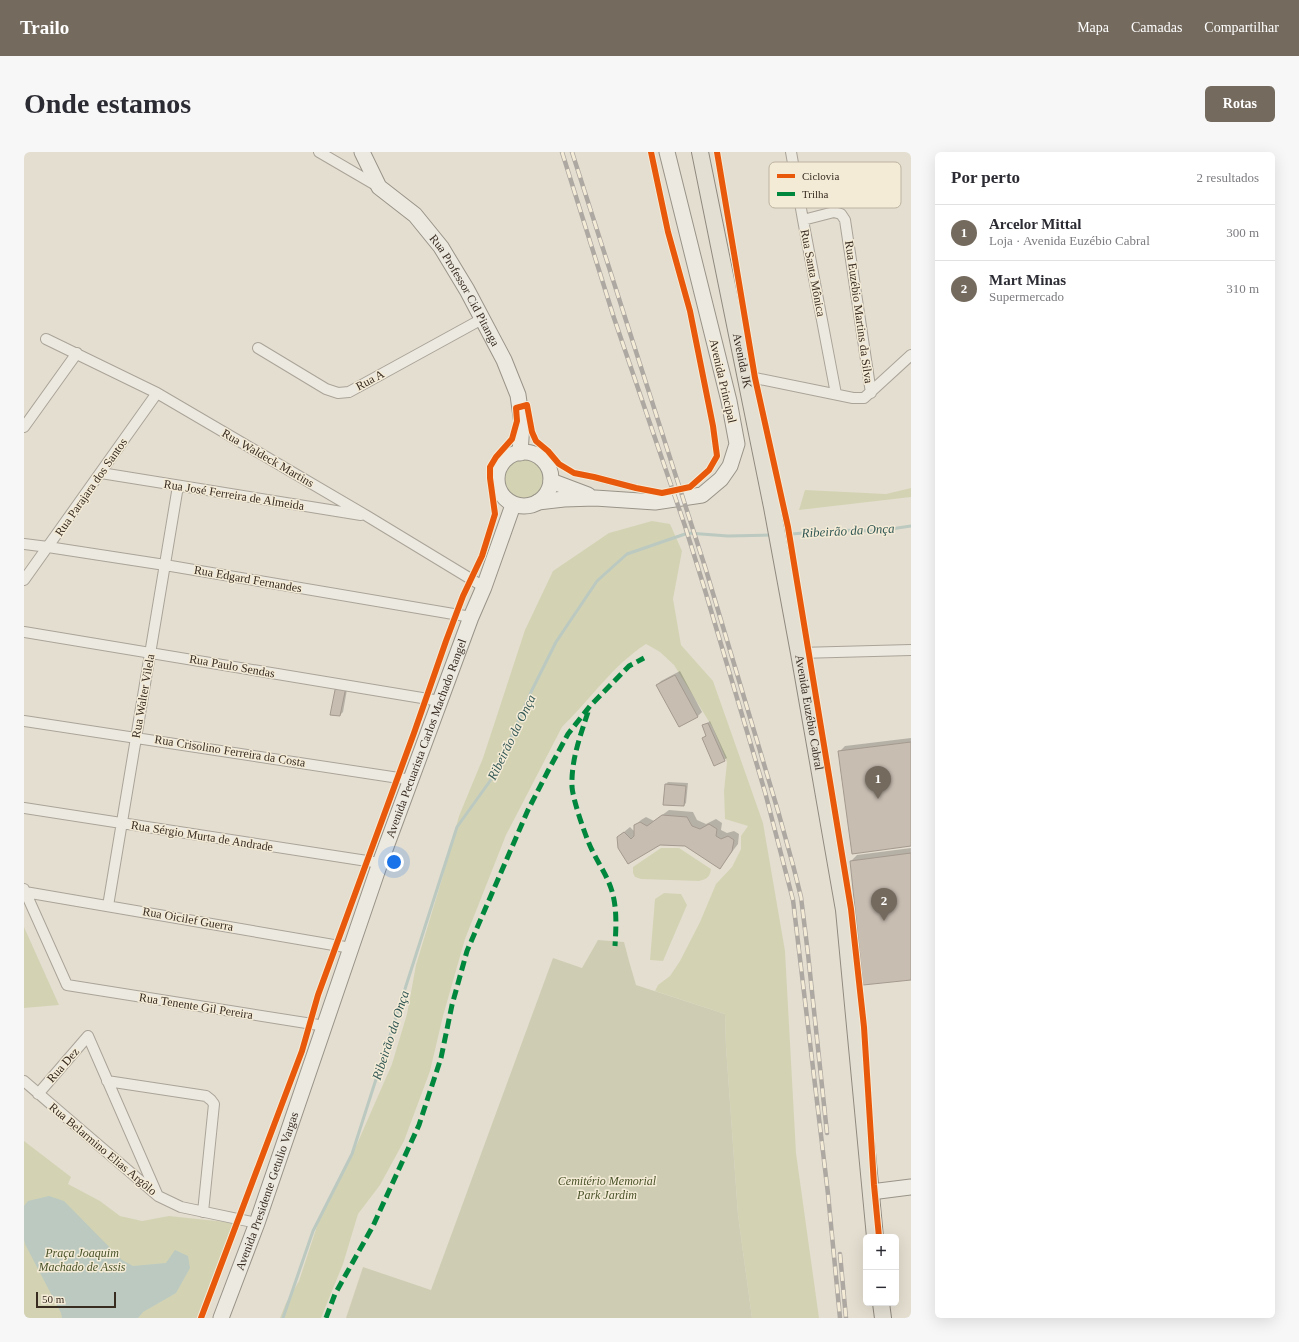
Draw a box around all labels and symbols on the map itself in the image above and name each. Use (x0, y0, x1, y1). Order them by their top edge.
legend (769, 162, 901, 208)
text: Ciclovia (802, 170, 839, 182)
text: Trilha (802, 188, 829, 200)
street label: Rua Santa Mônica (798, 228, 828, 319)
street label: Rua Professor Cid Pitanga (427, 231, 503, 349)
street label: Rua Euzébio Martins da Silva (842, 240, 876, 385)
street label: Avenida JK (730, 332, 755, 390)
street label: Avenida Principal (706, 337, 740, 425)
street label: Rua A (353, 367, 387, 393)
street label: Rua Waldeck Martins (219, 426, 317, 490)
street label: Rua Parajara dos Santos (52, 435, 130, 539)
street label: Rua José Ferreira de Almeida (163, 477, 306, 513)
water label: Ribeirão da Onça (800, 521, 895, 540)
street label: Rua Edgard Fernandes (193, 563, 303, 595)
street label: Avenida Pecuarista Carlos Machado Rangel (383, 636, 470, 840)
street label: Rua Walter Vilela (129, 652, 157, 739)
street label: Rua Paulo Sendas (188, 652, 276, 680)
street label: Avenida Euzébio Cabral (792, 653, 827, 772)
water label: Ribeirão da Onça (484, 692, 539, 783)
street label: Rua Crisolino Ferreira da Costa (154, 732, 307, 770)
pin: 1 (865, 766, 891, 799)
street label: Rua Sérgio Murta de Andrade (130, 818, 274, 854)
your location (384, 852, 404, 872)
pin: 2 (871, 888, 897, 921)
street label: Rua Oicilef Guerra (141, 904, 235, 934)
water label: Ribeirão da Onça (369, 988, 412, 1083)
street label: Rua Tenente Gil Pereira (138, 990, 255, 1022)
street label: Rua Dez (44, 1045, 82, 1085)
street label: Rua Belarmino Elias Argôlo (46, 1100, 160, 1198)
street label: Avenida Presidente Getulio Vargas (233, 1110, 302, 1272)
park label: Cemitério Memorial Park Jardim (558, 1174, 657, 1202)
park label: Praça Joaquim Machado de Assis (37, 1246, 126, 1274)
scale bar (36, 1290, 116, 1309)

